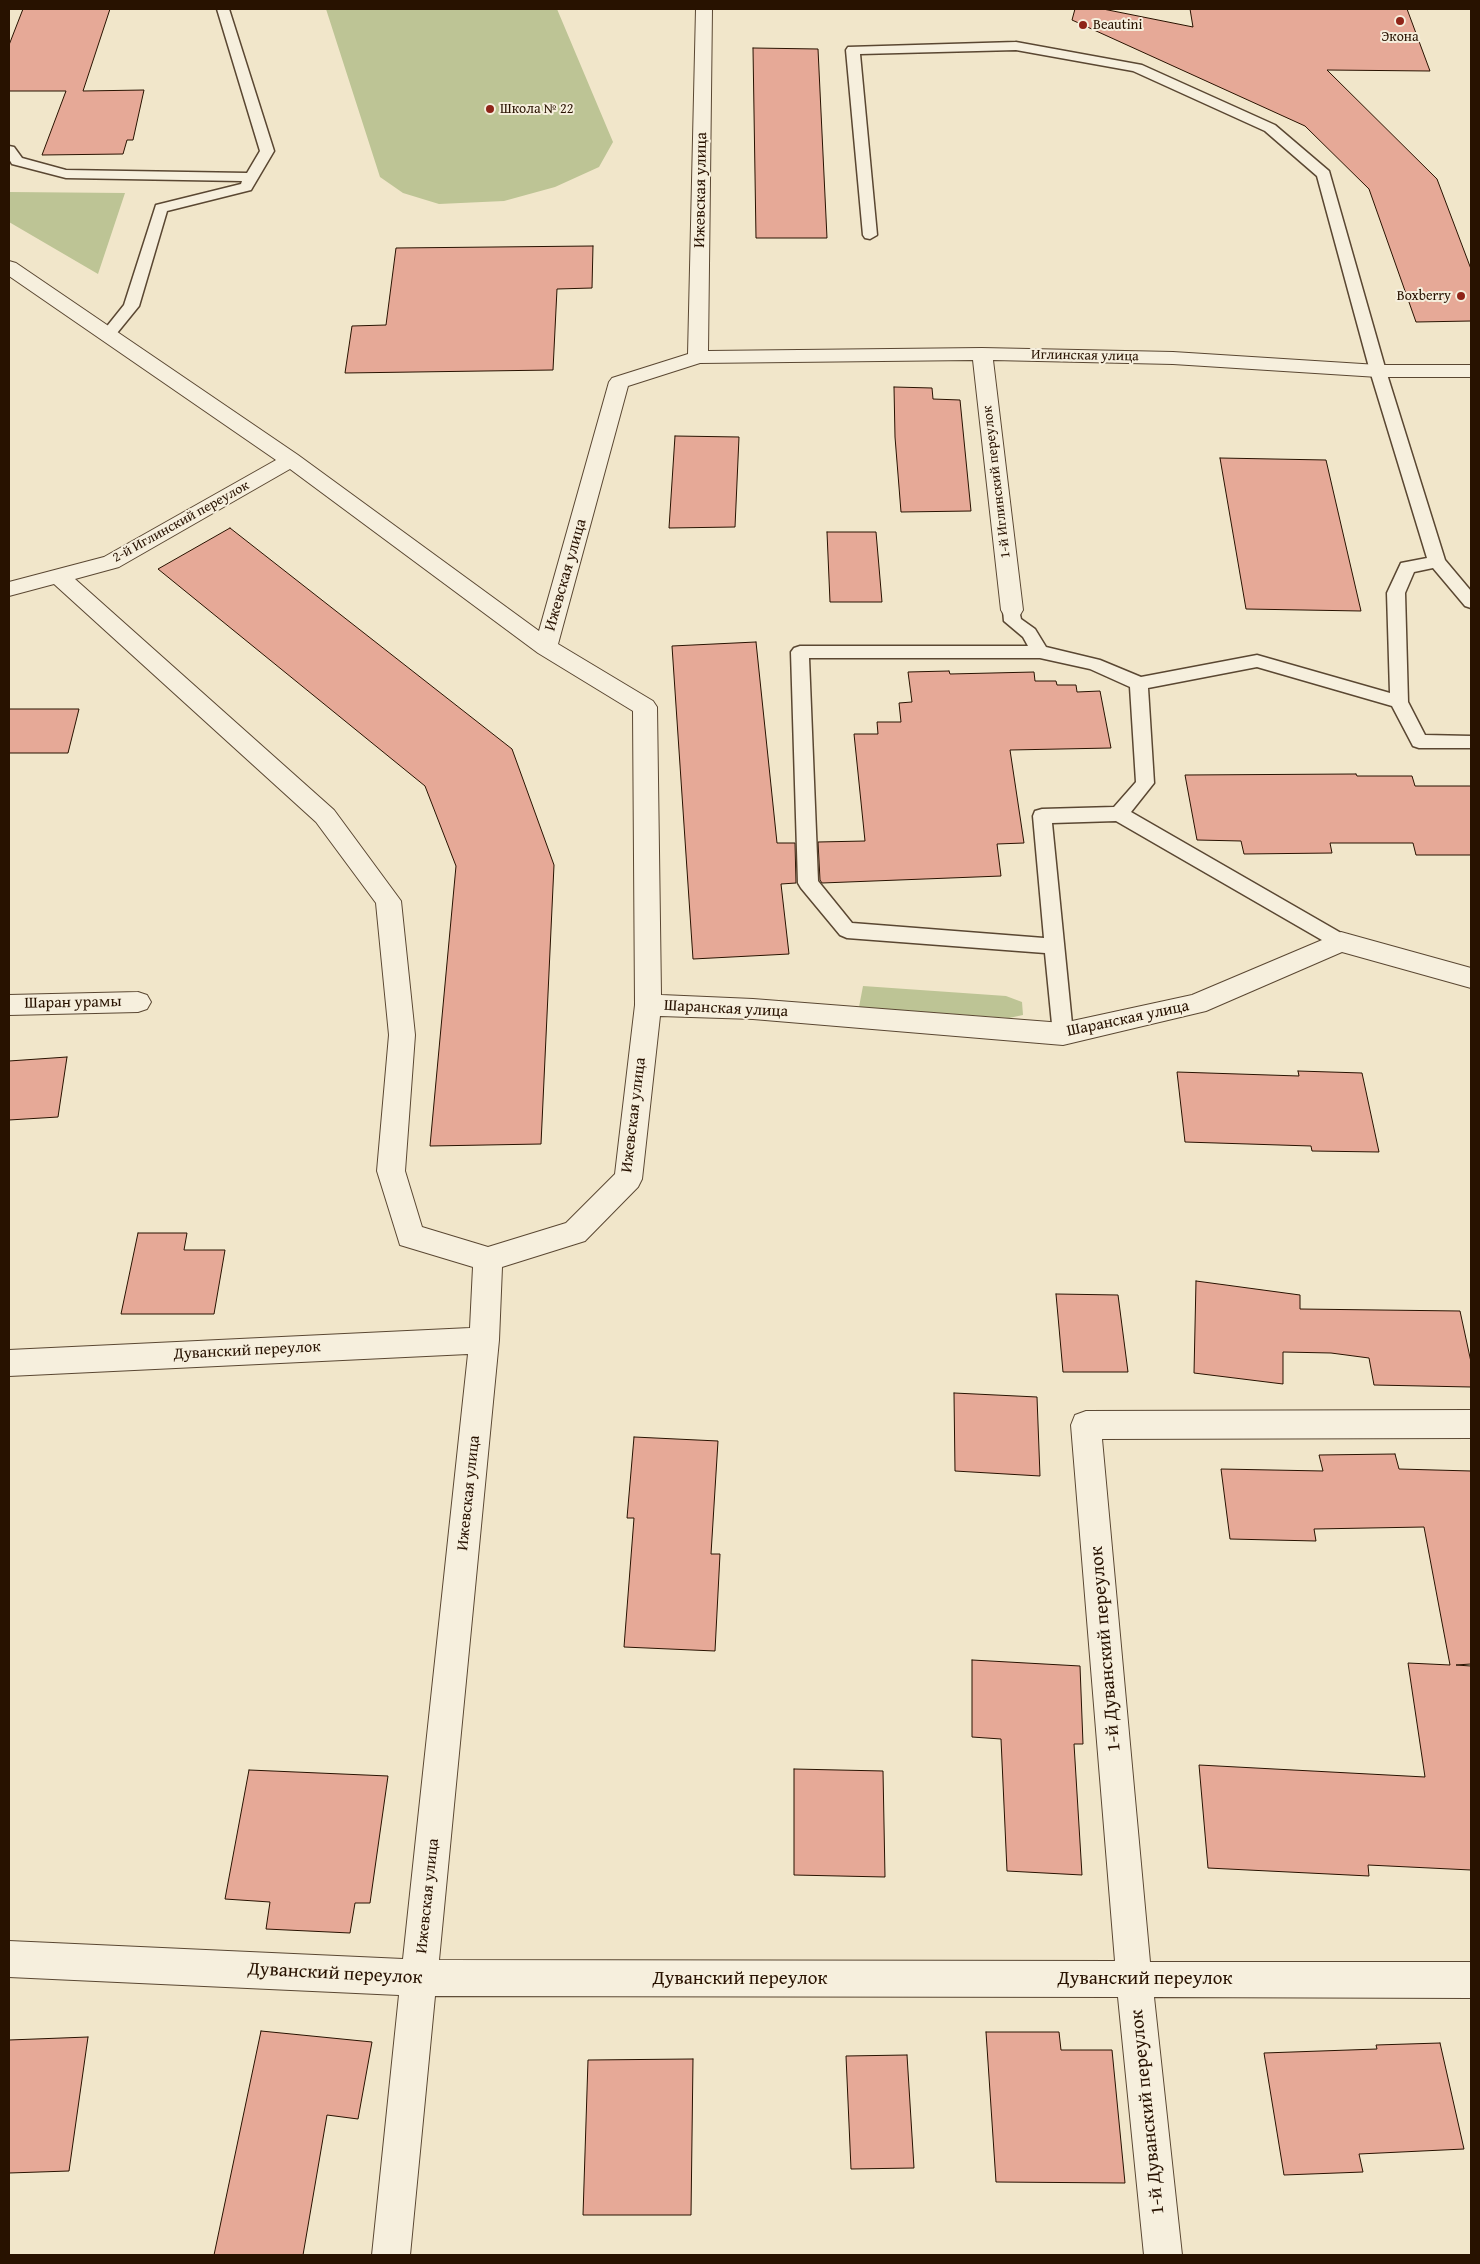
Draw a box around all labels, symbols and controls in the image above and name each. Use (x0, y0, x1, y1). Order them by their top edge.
marker: Экона (1394, 15, 1406, 27)
place label: Beautini (1093, 17, 1142, 33)
marker: Beautini (1077, 19, 1089, 31)
place label: Экона (1381, 29, 1419, 45)
place label: Школа № 22 (500, 101, 573, 117)
marker: Школа № 22 (484, 103, 496, 115)
street label: Ижевская улица (690, 132, 712, 248)
place label: Boxberry (1397, 288, 1451, 304)
marker: Boxberry (1455, 290, 1467, 302)
street label: Иглинская улица (1031, 347, 1139, 365)
street label: 1-й Иглинский переулок (979, 405, 1015, 559)
street label: 2-й Иглинский переулок (110, 477, 252, 567)
street label: Ижевская улица (541, 517, 591, 633)
street label: Шаран урамы (24, 993, 122, 1013)
street label: Шаранская улица (663, 996, 789, 1022)
street label: Шаранская улица (1065, 997, 1191, 1041)
street label: Ижевская улица (617, 1056, 651, 1174)
street label: Дуванский переулок (173, 1338, 321, 1364)
street label: Ижевская улица (453, 1434, 485, 1552)
street label: 1-й Дуванский переулок (1086, 1545, 1126, 1753)
street label: Ижевская улица (412, 1837, 444, 1955)
street label: Дуванский переулок (247, 1958, 423, 1990)
street label: Дуванский переулок (653, 1968, 827, 1990)
street label: Дуванский переулок (1058, 1968, 1232, 1990)
street label: 1-й Дуванский переулок (1126, 2008, 1170, 2216)

